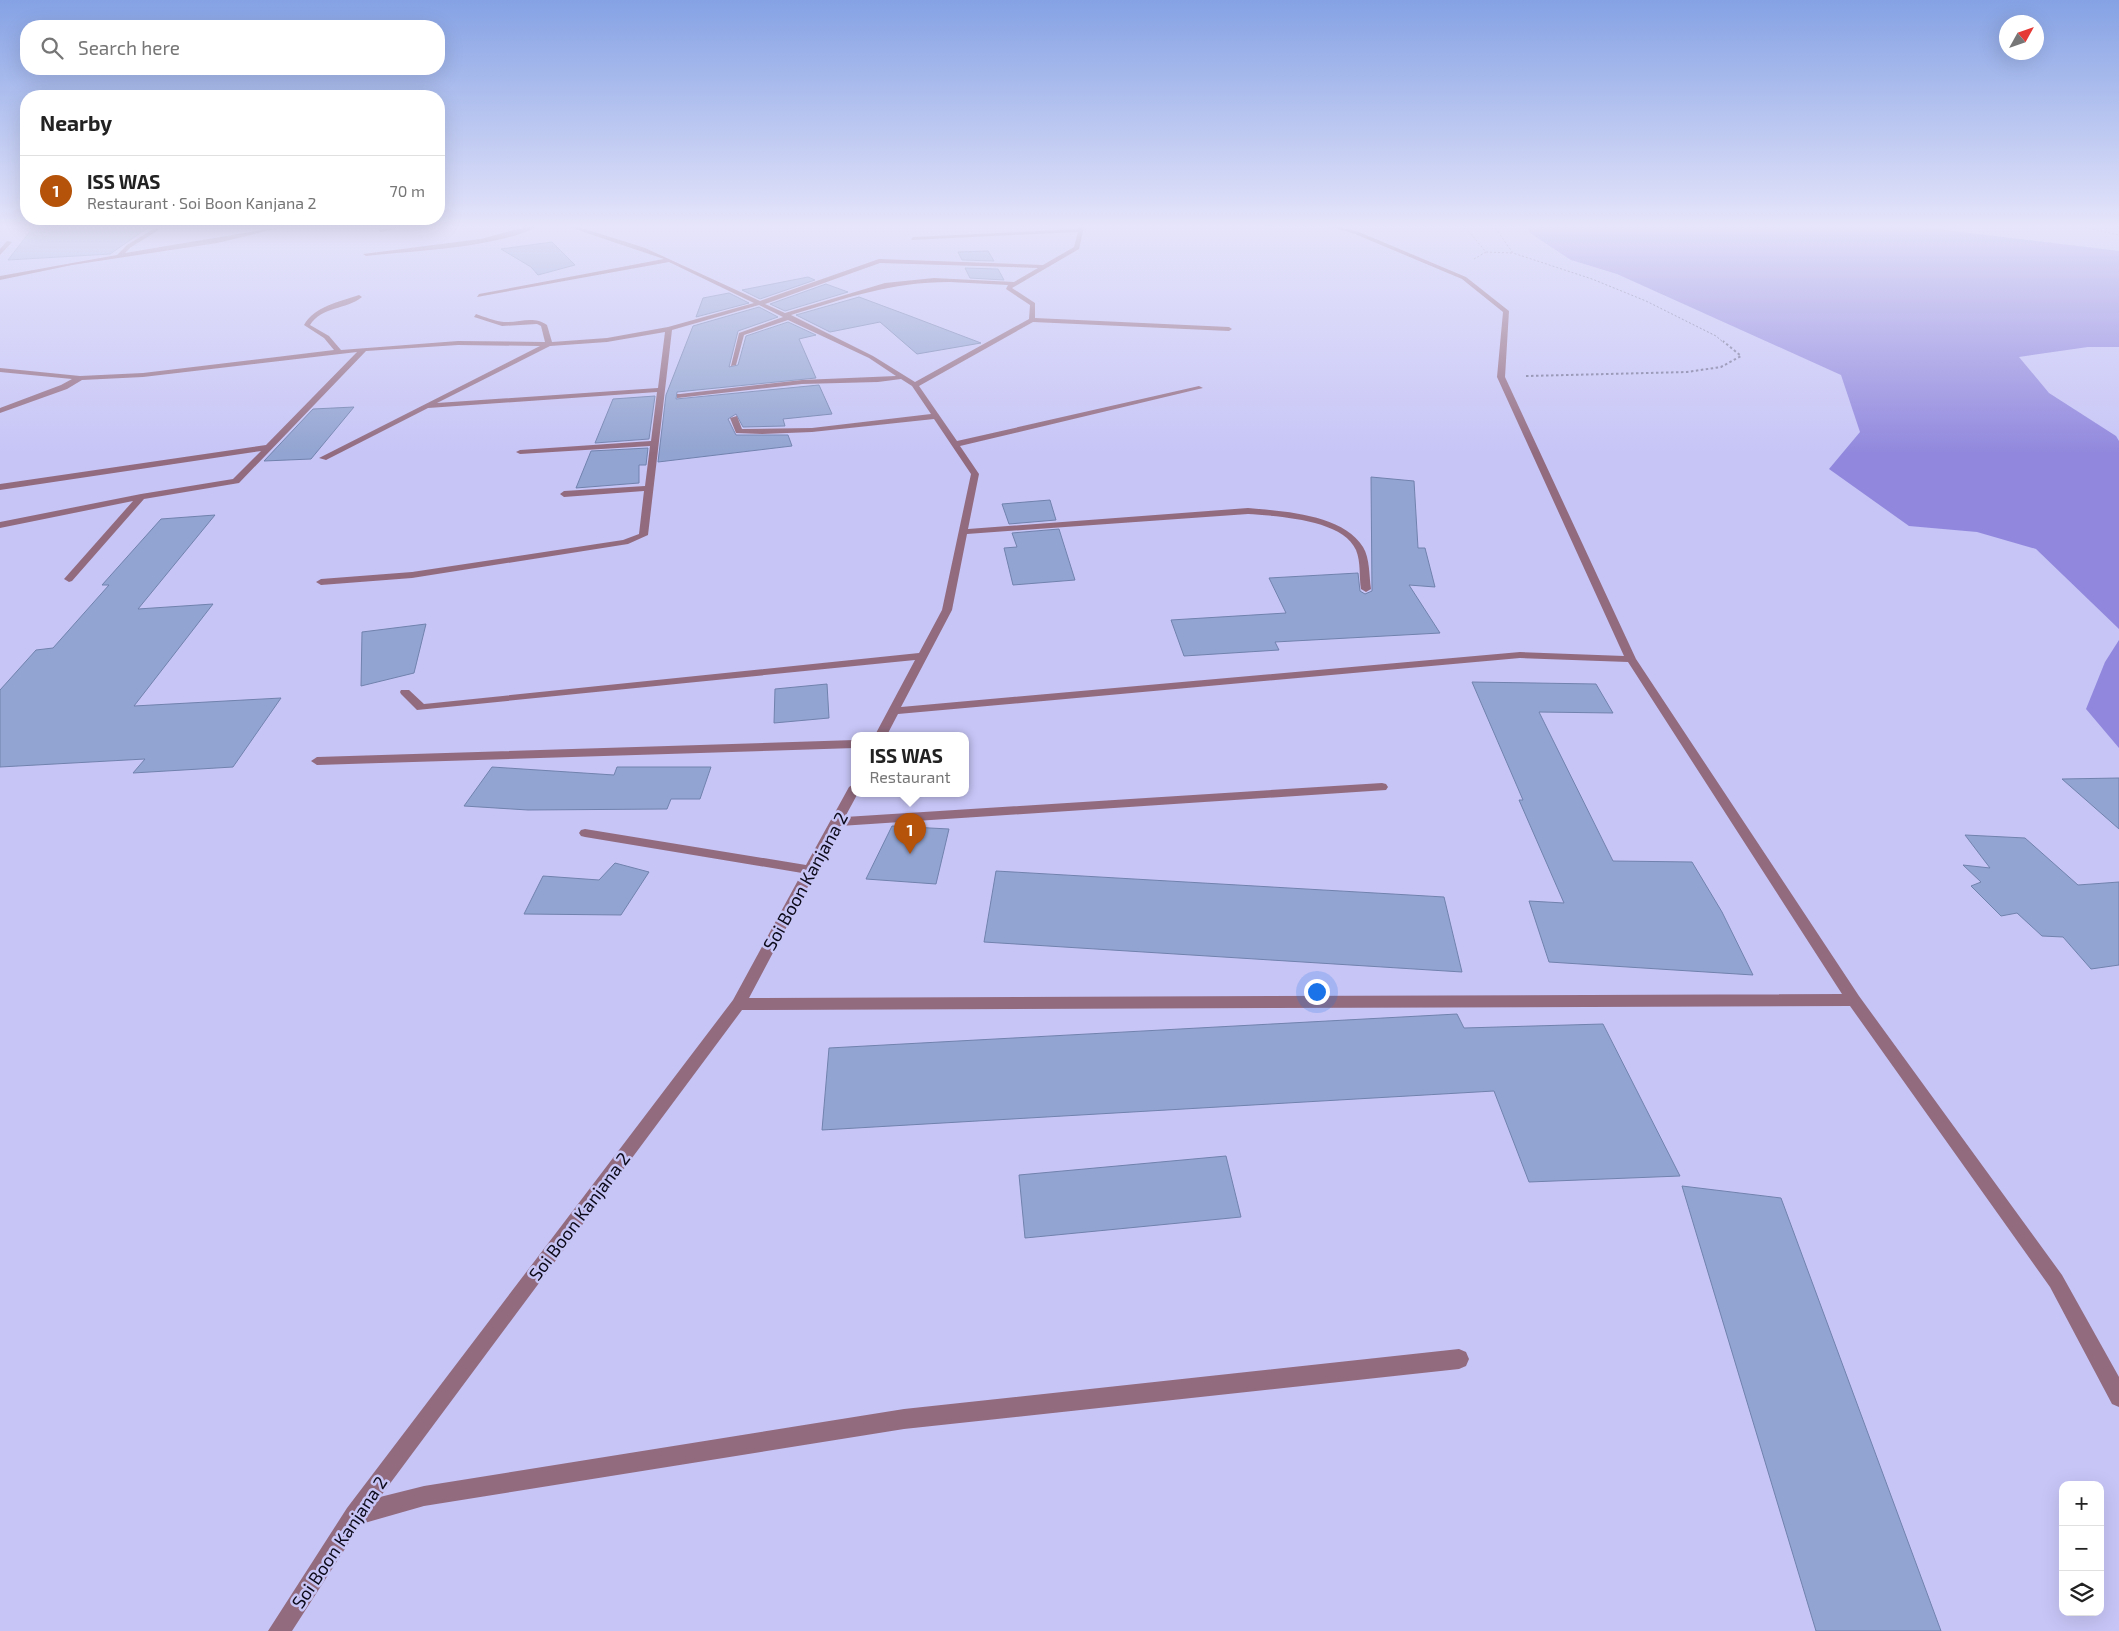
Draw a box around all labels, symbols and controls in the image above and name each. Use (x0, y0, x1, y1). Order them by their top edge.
north arrow (1999, 15, 2044, 60)
search box (20, 20, 445, 75)
icon: search (38, 34, 66, 62)
text: Search here (78, 36, 180, 59)
text: Nearby (40, 110, 112, 135)
text: ISS WAS (87, 170, 160, 193)
text: 1 (53, 181, 59, 200)
text: 70 m (390, 181, 425, 200)
text: Restaurant · Soi Boon Kanjana 2 (87, 193, 317, 212)
popup (851, 732, 969, 797)
text: ISS WAS (869, 744, 943, 767)
text: Restaurant (869, 767, 951, 786)
street label: Soi Boon Kanjana 2 (758, 808, 852, 954)
pin: 1 (894, 813, 926, 854)
your location (1304, 979, 1330, 1005)
street label: Soi Boon Kanjana 2 (524, 1148, 634, 1284)
street label: Soi Boon Kanjana 2 (287, 1472, 391, 1612)
map controls (2059, 1481, 2104, 1616)
button: + (2059, 1481, 2104, 1526)
button: − (2059, 1526, 2104, 1571)
button: layers (2059, 1571, 2104, 1616)

